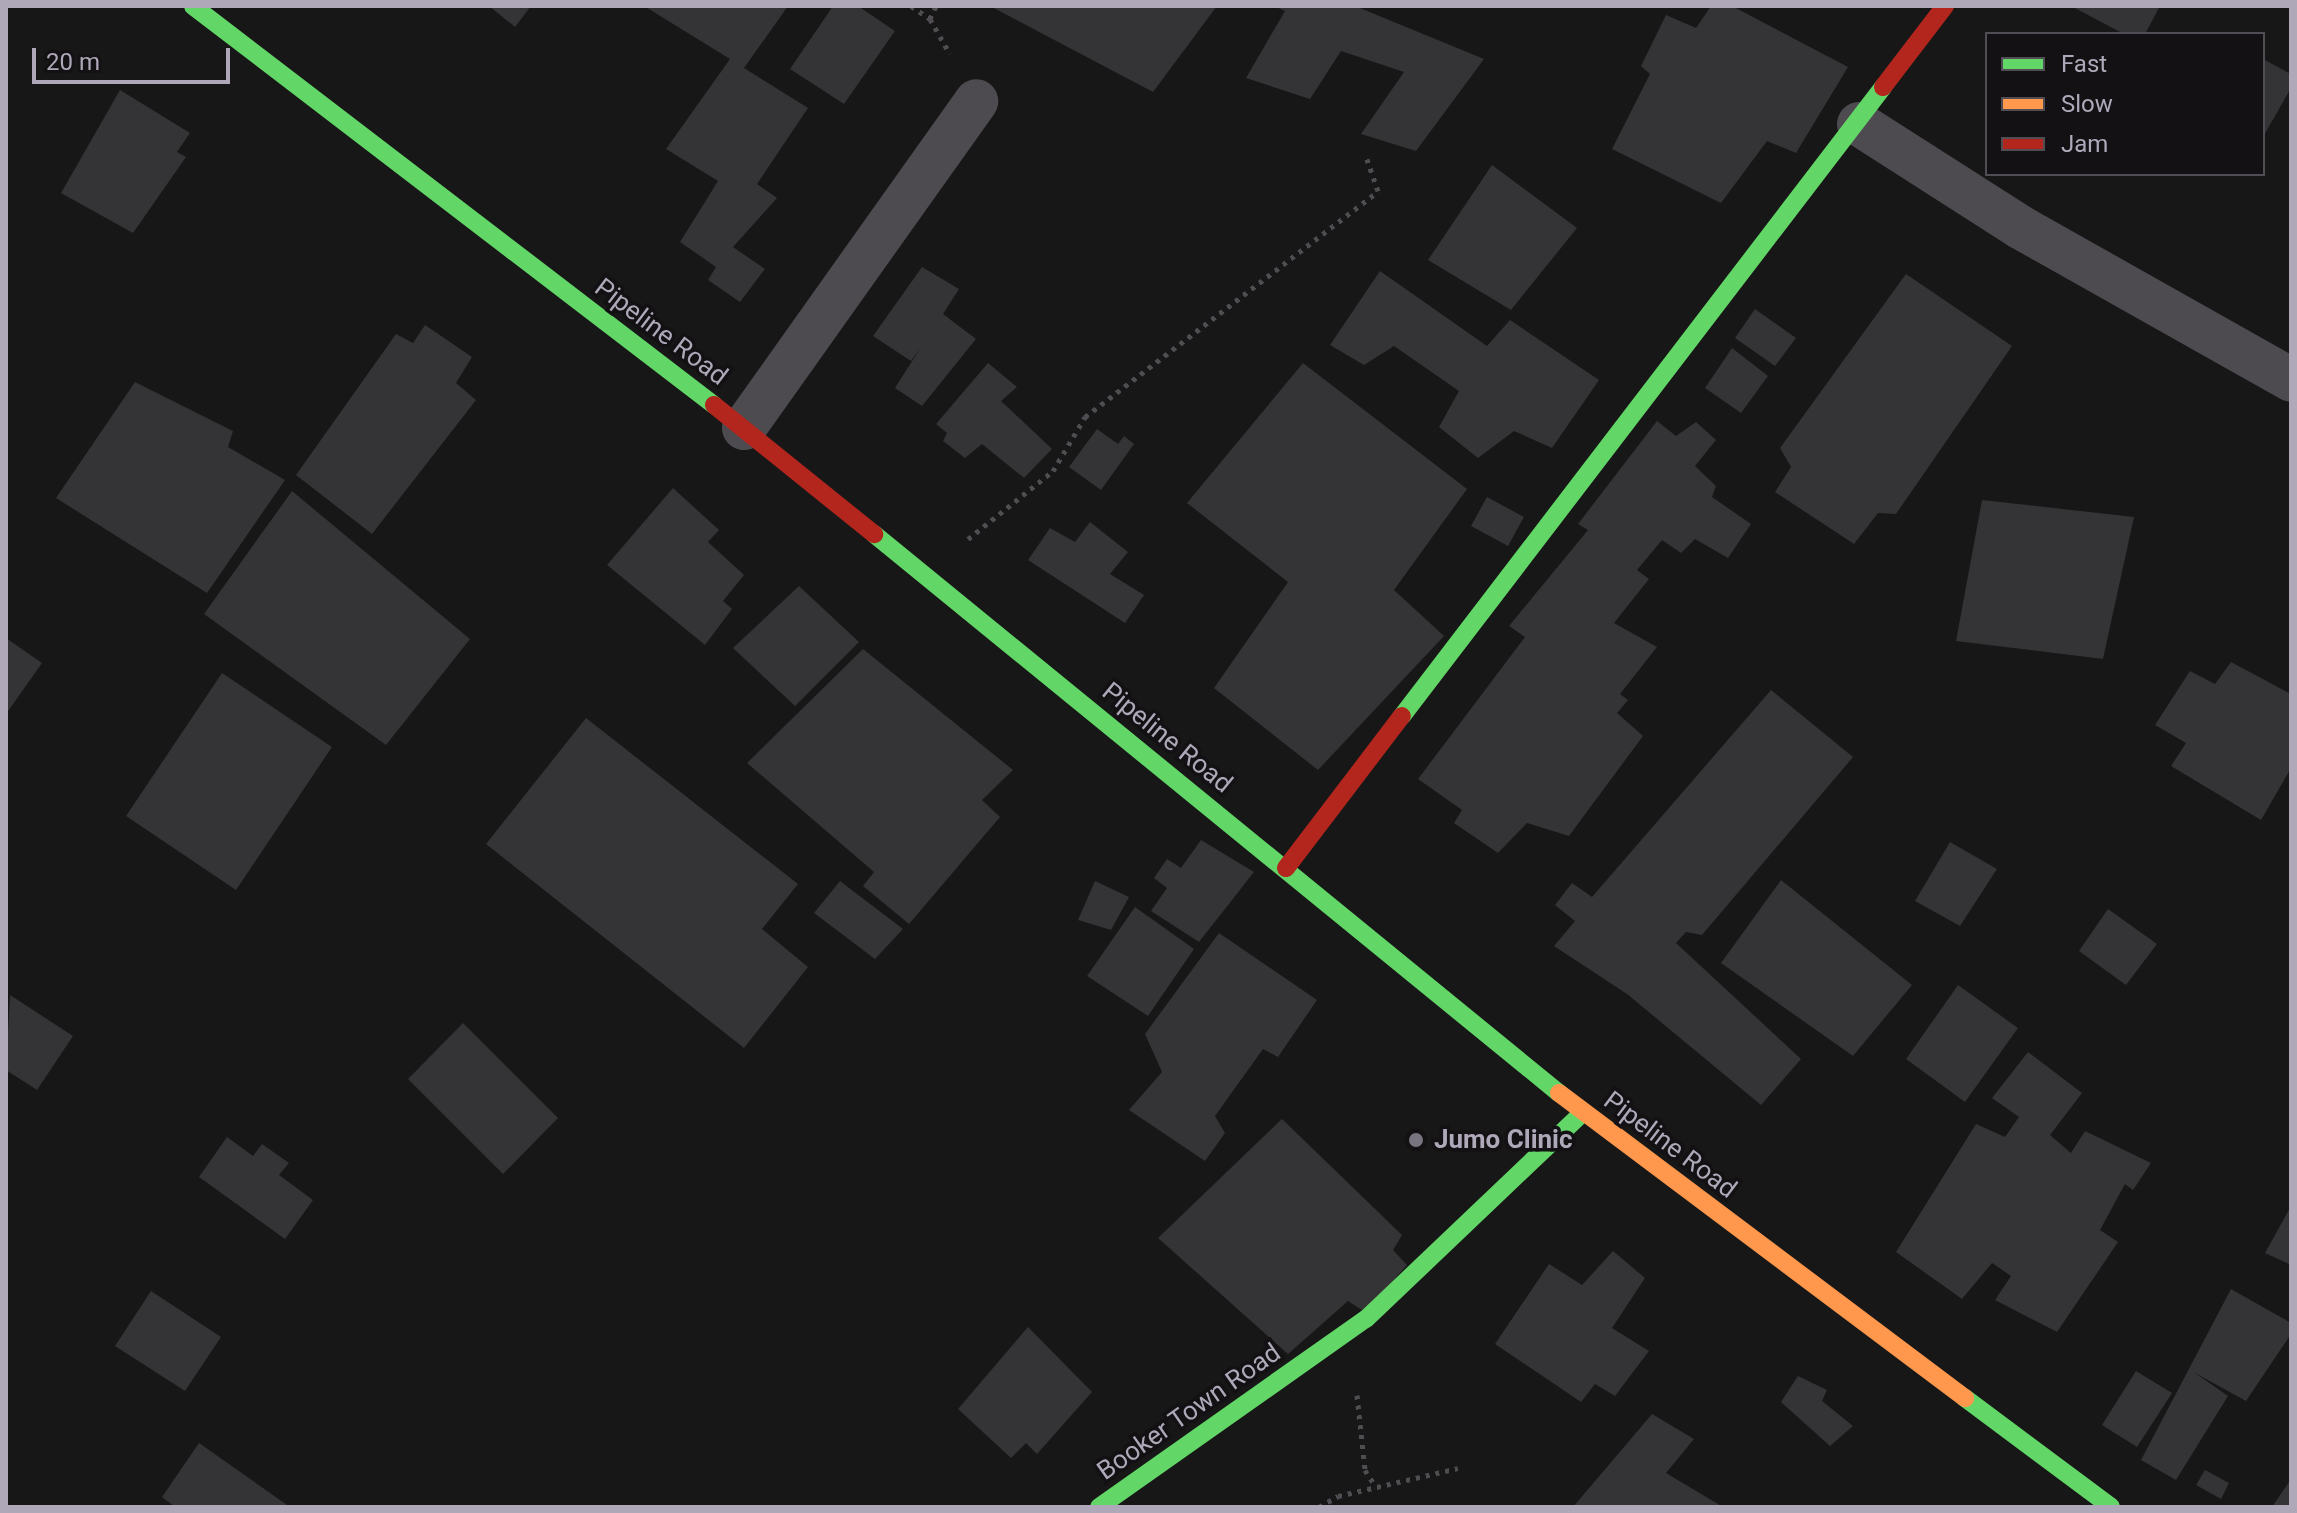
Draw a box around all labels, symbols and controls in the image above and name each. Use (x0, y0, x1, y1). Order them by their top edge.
scale bar (36, 32, 234, 82)
legend (1985, 32, 2265, 176)
text: 20 m (46, 48, 100, 76)
text: Fast (2061, 50, 2107, 78)
text: Slow (2061, 90, 2113, 118)
text: Jam (2061, 130, 2108, 158)
street label: Pipeline Road (589, 272, 733, 392)
street label: Pipeline Road (1096, 676, 1238, 800)
street label: Pipeline Road (1598, 1085, 1742, 1205)
place label: Jumo Clinic (1434, 1124, 1573, 1156)
marker: Jumo Clinic (1405, 1129, 1427, 1151)
street label: Booker Town Road (1091, 1337, 1287, 1487)

